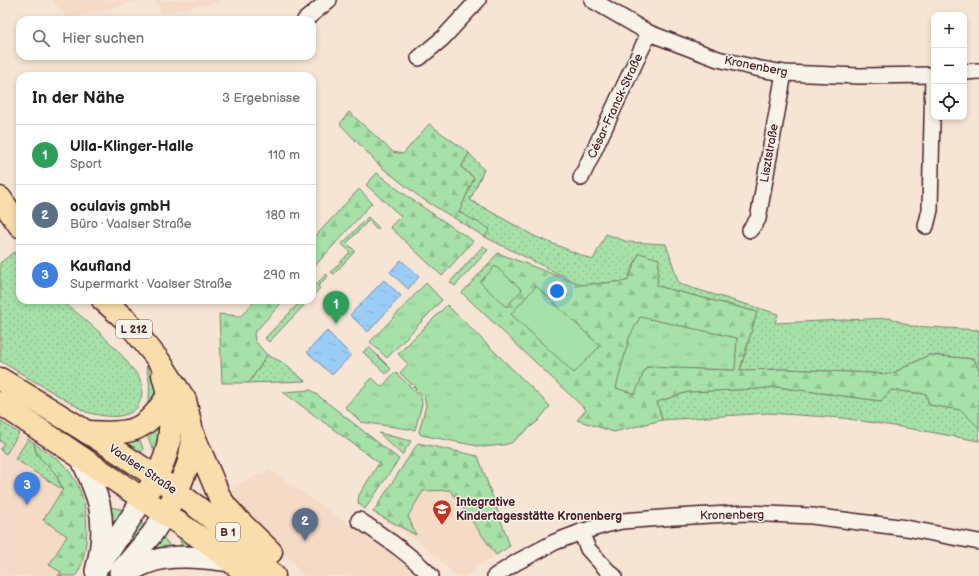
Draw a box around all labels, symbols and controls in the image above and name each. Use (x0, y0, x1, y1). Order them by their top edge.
map controls (931, 12, 967, 120)
button: + (931, 12, 967, 48)
search box (16, 16, 316, 60)
icon: search (30, 27, 52, 49)
text: Hier suchen (62, 29, 144, 48)
button: − (931, 48, 967, 84)
street label: César-Franck-Straße (585, 51, 646, 161)
street label: Kronenberg (723, 53, 789, 80)
button: locate (931, 84, 967, 120)
text: In der Nähe (32, 88, 125, 108)
text: 3 Ergebnisse (222, 90, 300, 106)
street label: Lisztstraße (757, 123, 782, 184)
text: Ulla-Klinger-Halle (70, 137, 193, 156)
text: 1 (42, 147, 48, 163)
text: 110 m (268, 147, 300, 163)
text: Sport (70, 156, 102, 172)
text: oculavis gmbH (70, 197, 171, 216)
text: 2 (41, 207, 49, 223)
text: 180 m (265, 207, 300, 223)
text: Büro · Vaalser Straße (70, 216, 191, 232)
text: Kaufland (70, 257, 131, 276)
text: 3 (41, 267, 49, 283)
text: 290 m (263, 267, 300, 283)
text: Supermarkt · Vaalser Straße (70, 276, 232, 292)
your location (547, 281, 567, 301)
pin: 1 (323, 291, 349, 324)
road number: L 212 (116, 320, 152, 338)
street label: Vaalser Straße (106, 441, 180, 498)
pin: 3 (14, 472, 40, 505)
place label: Integrative Kindertagesstätte Kronenberg (456, 495, 622, 524)
school or university icon: Integrative Kindertagesstätte Kronenberg (431, 498, 453, 526)
street label: Kronenberg (700, 507, 764, 524)
pin: 2 (292, 508, 318, 541)
road number: B 1 (216, 523, 240, 541)

